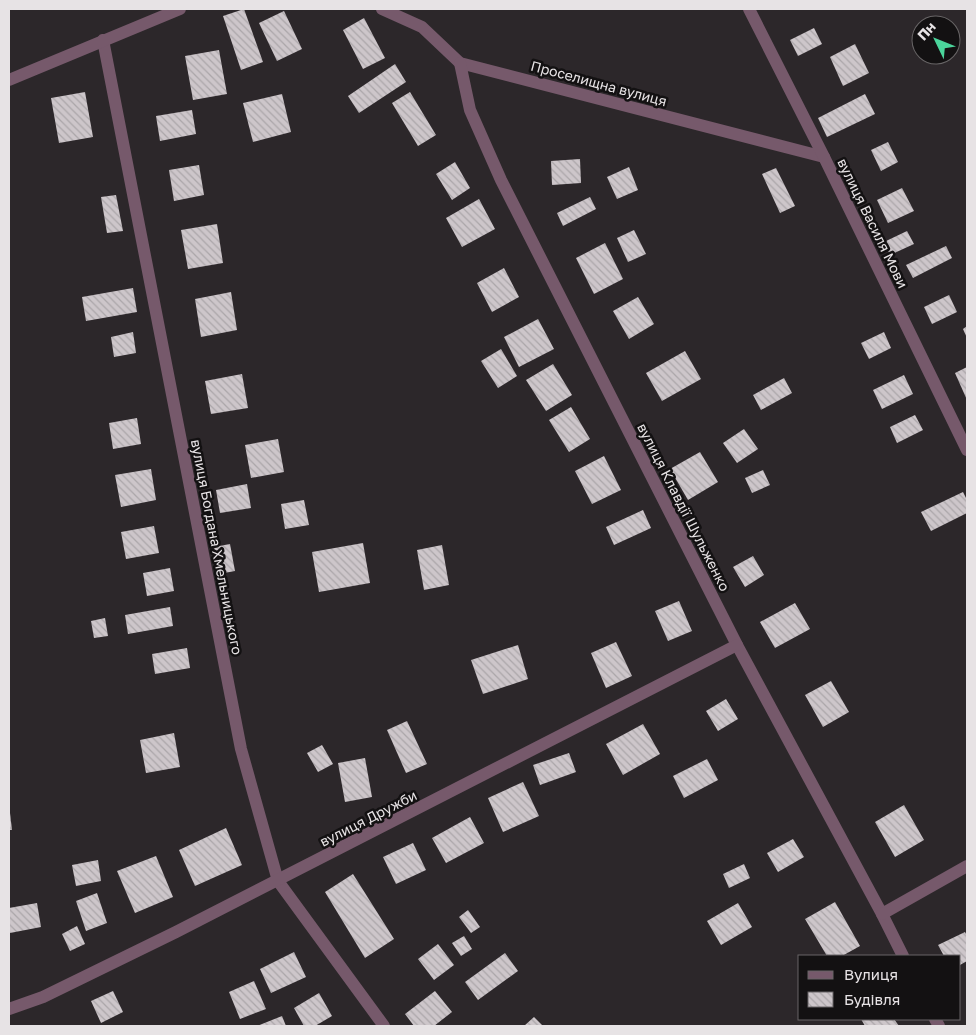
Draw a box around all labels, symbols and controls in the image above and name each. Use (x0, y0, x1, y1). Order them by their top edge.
north arrow (911, 15, 961, 65)
text: Пн (913, 18, 939, 44)
street label: Проселищна вулиця (529, 57, 669, 109)
street label: вулиця Василя Мови (834, 155, 912, 291)
street label: вулиця Клавдії Шульженко (634, 420, 734, 594)
street label: вулиця Богдана Хмельницького (188, 438, 246, 656)
street label: вулиця Дружби (317, 786, 419, 850)
legend (798, 955, 961, 1020)
text: Вулиця (844, 965, 898, 983)
text: Будівля (844, 990, 900, 1008)

